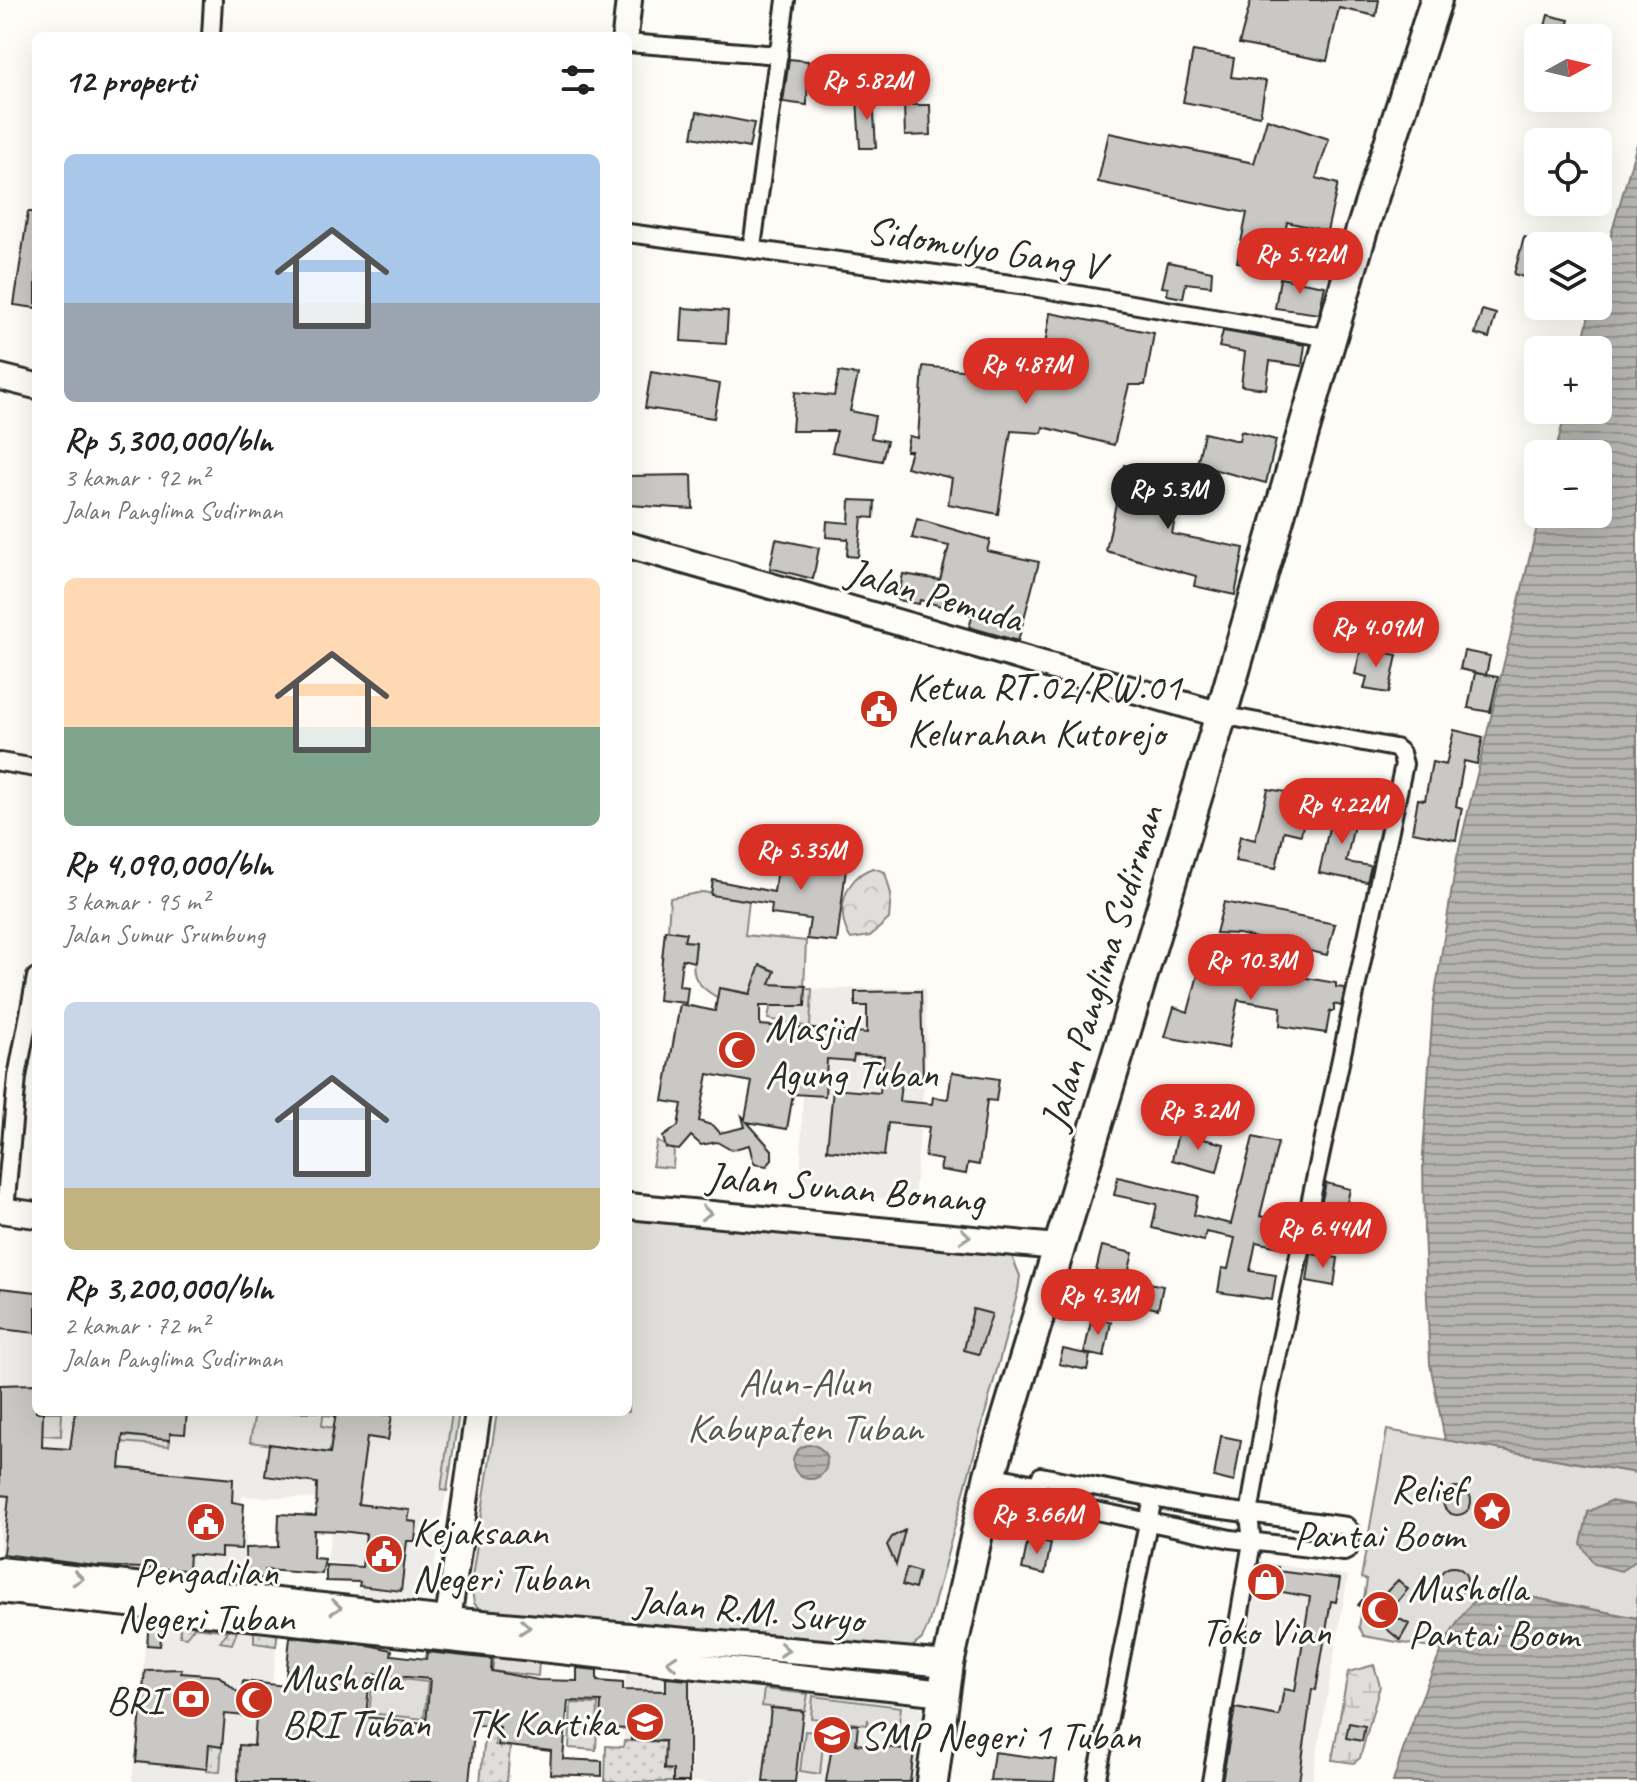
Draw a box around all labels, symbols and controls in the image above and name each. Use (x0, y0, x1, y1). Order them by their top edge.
north arrow (1524, 24, 1612, 112)
map controls (1524, 24, 1612, 528)
pin: Rp 5.82M (784, 54, 950, 122)
icon: filters (556, 58, 600, 102)
text: 12 properti (64, 59, 195, 102)
text: Rp 5.82M (822, 63, 912, 96)
button: locate (1524, 128, 1612, 216)
street label: Sidomulyo Gang V (863, 205, 1114, 292)
icon: home (260, 206, 404, 350)
pin: Rp 5.42M (1217, 228, 1383, 296)
button: layers (1524, 232, 1612, 320)
text: Rp 5.42M (1255, 237, 1345, 270)
button: + (1524, 336, 1612, 424)
pin: Rp 4.87M (943, 338, 1109, 406)
text: Rp 4.87M (981, 347, 1071, 380)
text: Rp 5,300,000/bln (64, 418, 272, 461)
button: − (1524, 440, 1612, 528)
text: 3 kamar · 92 m² (64, 461, 209, 494)
pin: Rp 5.3M (1094, 463, 1242, 531)
text: Rp 5.3M (1129, 472, 1207, 505)
text: Jalan Panglima Sudirman (64, 494, 282, 527)
street label: Jalan Pemuda (839, 546, 1031, 645)
pin: Rp 4.09M (1293, 601, 1459, 669)
text: Rp 4.09M (1331, 610, 1421, 643)
icon: home (260, 630, 404, 774)
place label: Ketua RT.02/RW.01 Kelurahan Kutorejo (907, 662, 1184, 758)
public building icon: Ketua RT.02/RW.01 Kelurahan Kutorejo (858, 688, 900, 730)
pin: Rp 4.22M (1259, 778, 1425, 846)
text: Rp 4.22M (1297, 787, 1387, 820)
street label: Jalan Panglima Sudirman (1028, 798, 1175, 1137)
pin: Rp 5.35M (718, 824, 884, 892)
text: Rp 5.35M (756, 833, 846, 866)
text: Rp 4,090,000/bln (64, 842, 272, 885)
text: 3 kamar · 95 m² (64, 885, 209, 918)
text: Jalan Sumur Srumbung (64, 918, 265, 951)
pin: Rp 10.3M (1168, 934, 1334, 1002)
text: Rp 10.3M (1206, 943, 1296, 976)
place label: Masjid Agung Tuban (765, 1003, 939, 1099)
mosque icon: Masjid Agung Tuban (716, 1029, 758, 1071)
icon: home (260, 1054, 404, 1198)
pin: Rp 3.2M (1124, 1084, 1272, 1152)
text: Rp 3.2M (1159, 1093, 1237, 1126)
street label: Jalan Sunan Bonang (703, 1151, 989, 1225)
pin: Rp 6.44M (1240, 1202, 1406, 1270)
one-way arrow (700, 1204, 713, 1221)
text: Rp 6.44M (1278, 1211, 1368, 1244)
one-way arrow (959, 1227, 972, 1244)
text: Rp 3,200,000/bln (64, 1266, 273, 1309)
pin: Rp 4.3M (1024, 1269, 1172, 1337)
text: Rp 4.3M (1059, 1278, 1137, 1311)
text: 2 kamar · 72 m² (64, 1309, 209, 1342)
text: Jalan Panglima Sudirman (64, 1342, 282, 1375)
park label: Alun-Alun Kabupaten Tuban (687, 1357, 925, 1453)
place label: Relief Pantai Boom (1294, 1464, 1471, 1560)
pin: Rp 3.66M (954, 1488, 1120, 1556)
place icon: Relief Pantai Boom (1471, 1490, 1513, 1532)
text: Rp 3.66M (991, 1497, 1083, 1530)
public building icon: Pengadilan Negeri Tuban (185, 1501, 227, 1543)
place label: Kejaksaan Negeri Tuban (412, 1507, 590, 1603)
public building icon: Kejaksaan Negeri Tuban (363, 1533, 405, 1575)
place label: Pengadilan Negeri Tuban (117, 1547, 296, 1643)
shop icon: Toko Vian (1245, 1561, 1287, 1603)
place label: Musholla Pantai Boom (1408, 1563, 1582, 1659)
one-way arrow (71, 1570, 84, 1587)
street label: Jalan R.M. Suryo (630, 1575, 869, 1645)
mosque icon: Musholla Pantai Boom (1359, 1589, 1401, 1631)
one-way arrow (330, 1599, 343, 1616)
place label: Toko Vian (1201, 1607, 1332, 1657)
one-way arrow (519, 1618, 532, 1635)
one-way arrow (778, 1642, 791, 1659)
place label: Musholla BRI Tuban (282, 1653, 431, 1749)
one-way arrow (665, 1654, 678, 1671)
place label: BRI (106, 1675, 172, 1725)
bank icon: BRI (170, 1678, 212, 1720)
mosque icon: Musholla BRI Tuban (233, 1679, 275, 1721)
place label: TK Kartika (466, 1698, 621, 1748)
school or university icon: TK Kartika (624, 1701, 666, 1743)
place label: SMP Negeri 1 Tuban (860, 1711, 1142, 1761)
school or university icon: SMP Negeri 1 Tuban (811, 1714, 853, 1756)

